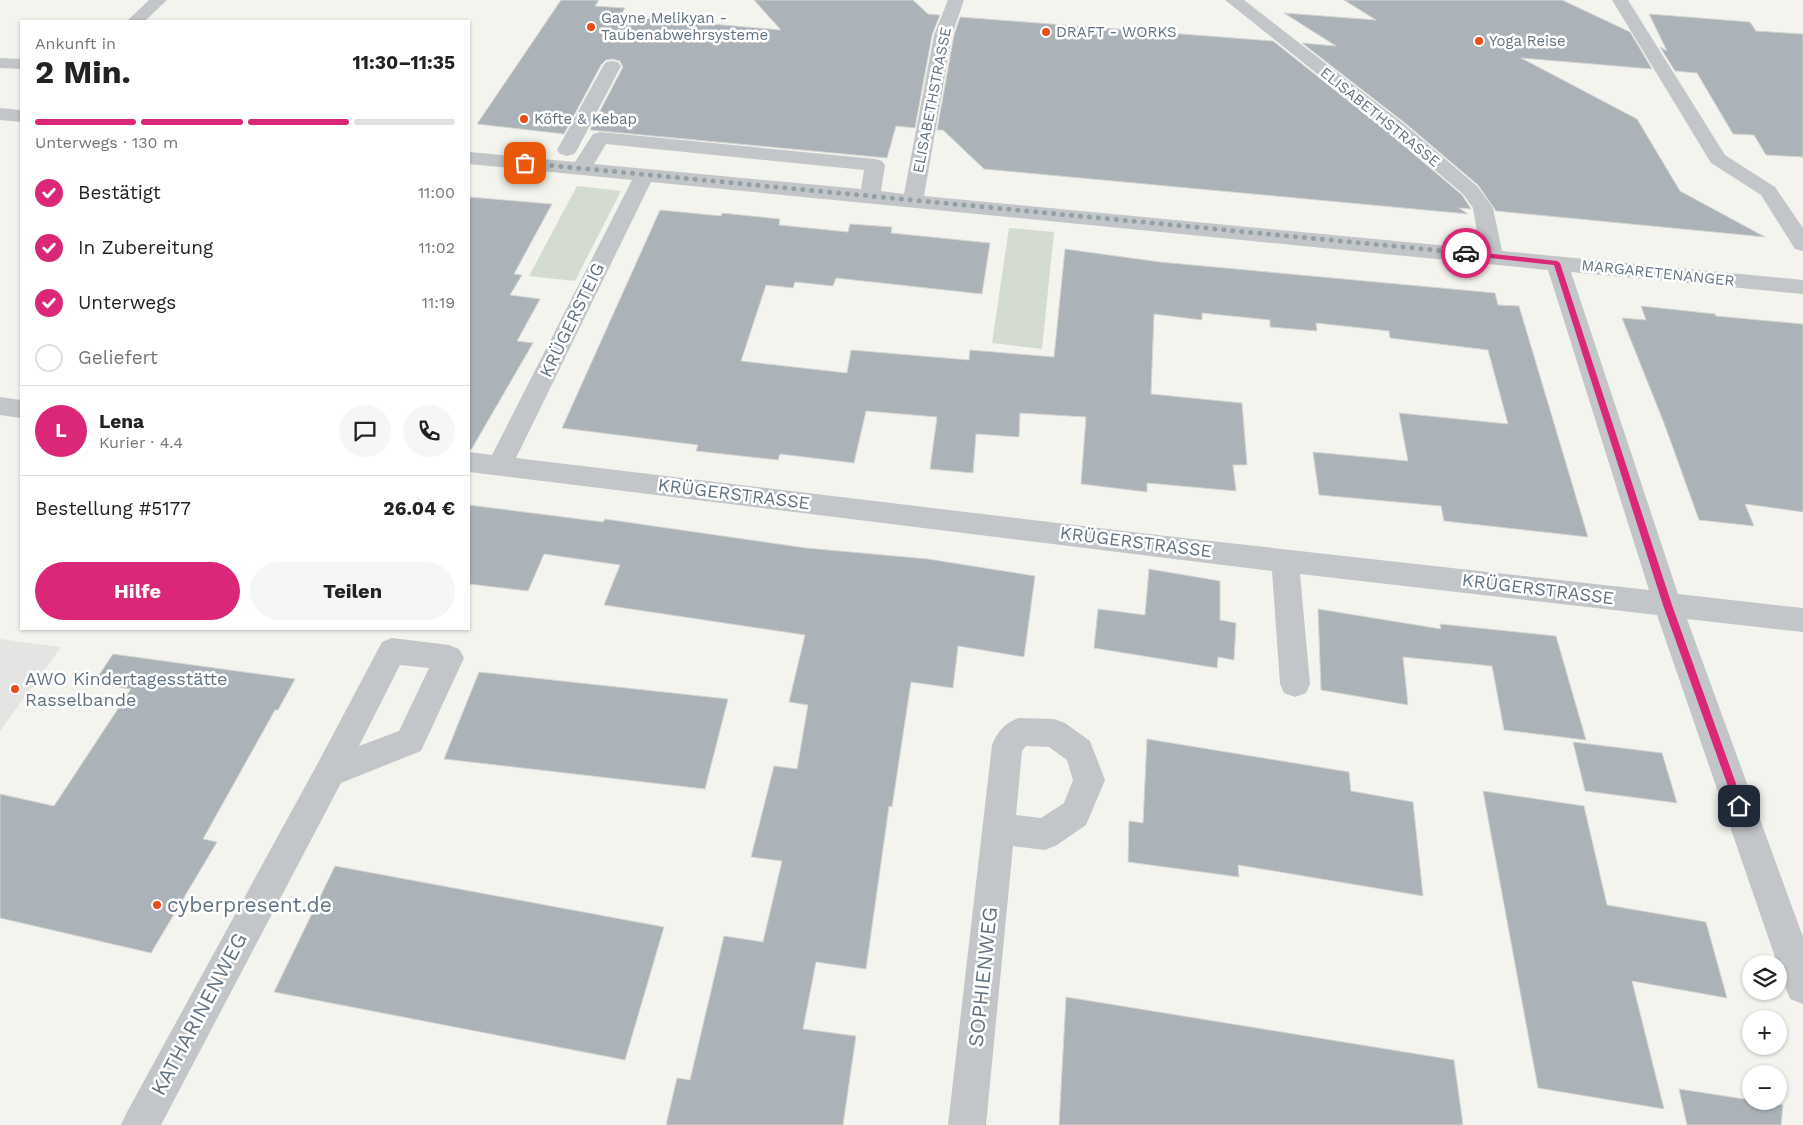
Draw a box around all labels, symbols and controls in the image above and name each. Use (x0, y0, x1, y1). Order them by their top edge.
place label: Gayne Melikyan - Taubenabwehrsysteme (601, 9, 768, 44)
marker: Gayne Melikyan - Taubenabwehrsysteme (585, 21, 597, 33)
place label: DRAFT - WORKS (1056, 23, 1177, 41)
street label: ELISABETHSTRASSE (909, 25, 955, 175)
marker: DRAFT - WORKS (1040, 26, 1052, 38)
place label: Yoga Reise (1489, 32, 1566, 50)
text: Ankunft in (35, 34, 116, 53)
marker: Yoga Reise (1473, 35, 1485, 47)
text: 11:30–11:35 (353, 51, 455, 74)
text: 2 Min. (35, 53, 131, 91)
street label: ELISABETHSTRASSE (1317, 63, 1443, 171)
place label: Köfte & Kebap (534, 110, 637, 128)
marker: Köfte & Kebap (518, 113, 530, 125)
text: Unterwegs · 130 m (35, 133, 178, 152)
pin (504, 142, 546, 184)
icon: bag (511, 149, 539, 177)
icon: check (35, 179, 63, 207)
text: Bestätigt (78, 181, 161, 204)
text: 11:00 (418, 183, 455, 202)
courier (1441, 228, 1491, 278)
icon: check (35, 234, 63, 262)
text: In Zubereitung (78, 236, 213, 259)
text: 11:02 (419, 238, 455, 257)
icon: car (1452, 239, 1480, 267)
street label: MARGARETENANGER (1581, 256, 1735, 290)
street label: KRÜGERSTEIG (535, 259, 608, 380)
icon: check (35, 289, 63, 317)
text: Unterwegs (78, 291, 176, 314)
text: 11:19 (422, 293, 455, 312)
text: Geliefert (78, 346, 158, 369)
button: chat (339, 405, 391, 457)
button: phone (403, 405, 455, 457)
text: Lena (99, 410, 144, 433)
text: L (55, 419, 67, 442)
text: Kurier · 4.4 (99, 433, 183, 452)
street label: KRÜGERSTRASSE (657, 474, 811, 513)
text: Bestellung #5177 (35, 497, 191, 520)
text: 26.04 € (383, 497, 455, 520)
street label: KRÜGERSTRASSE (1059, 522, 1213, 561)
button: Hilfe (35, 562, 240, 620)
button: Teilen (250, 562, 455, 620)
street label: KRÜGERSTRASSE (1461, 569, 1615, 608)
place label: AWO Kindertagesstätte Rasselbande (25, 668, 227, 710)
marker: AWO Kindertagesstätte Rasselbande (9, 683, 21, 695)
pin (1718, 785, 1760, 827)
icon: home (1725, 792, 1753, 820)
place label: cyberpresent.de (167, 892, 332, 917)
marker: cyberpresent.de (151, 899, 163, 911)
street label: SOPHIENWEG (963, 906, 1002, 1048)
street label: KATHARINENWEG (145, 928, 252, 1099)
map controls (1742, 955, 1787, 1110)
button: layers (1742, 955, 1787, 1000)
button: + (1742, 1010, 1787, 1055)
button: − (1742, 1065, 1787, 1110)

